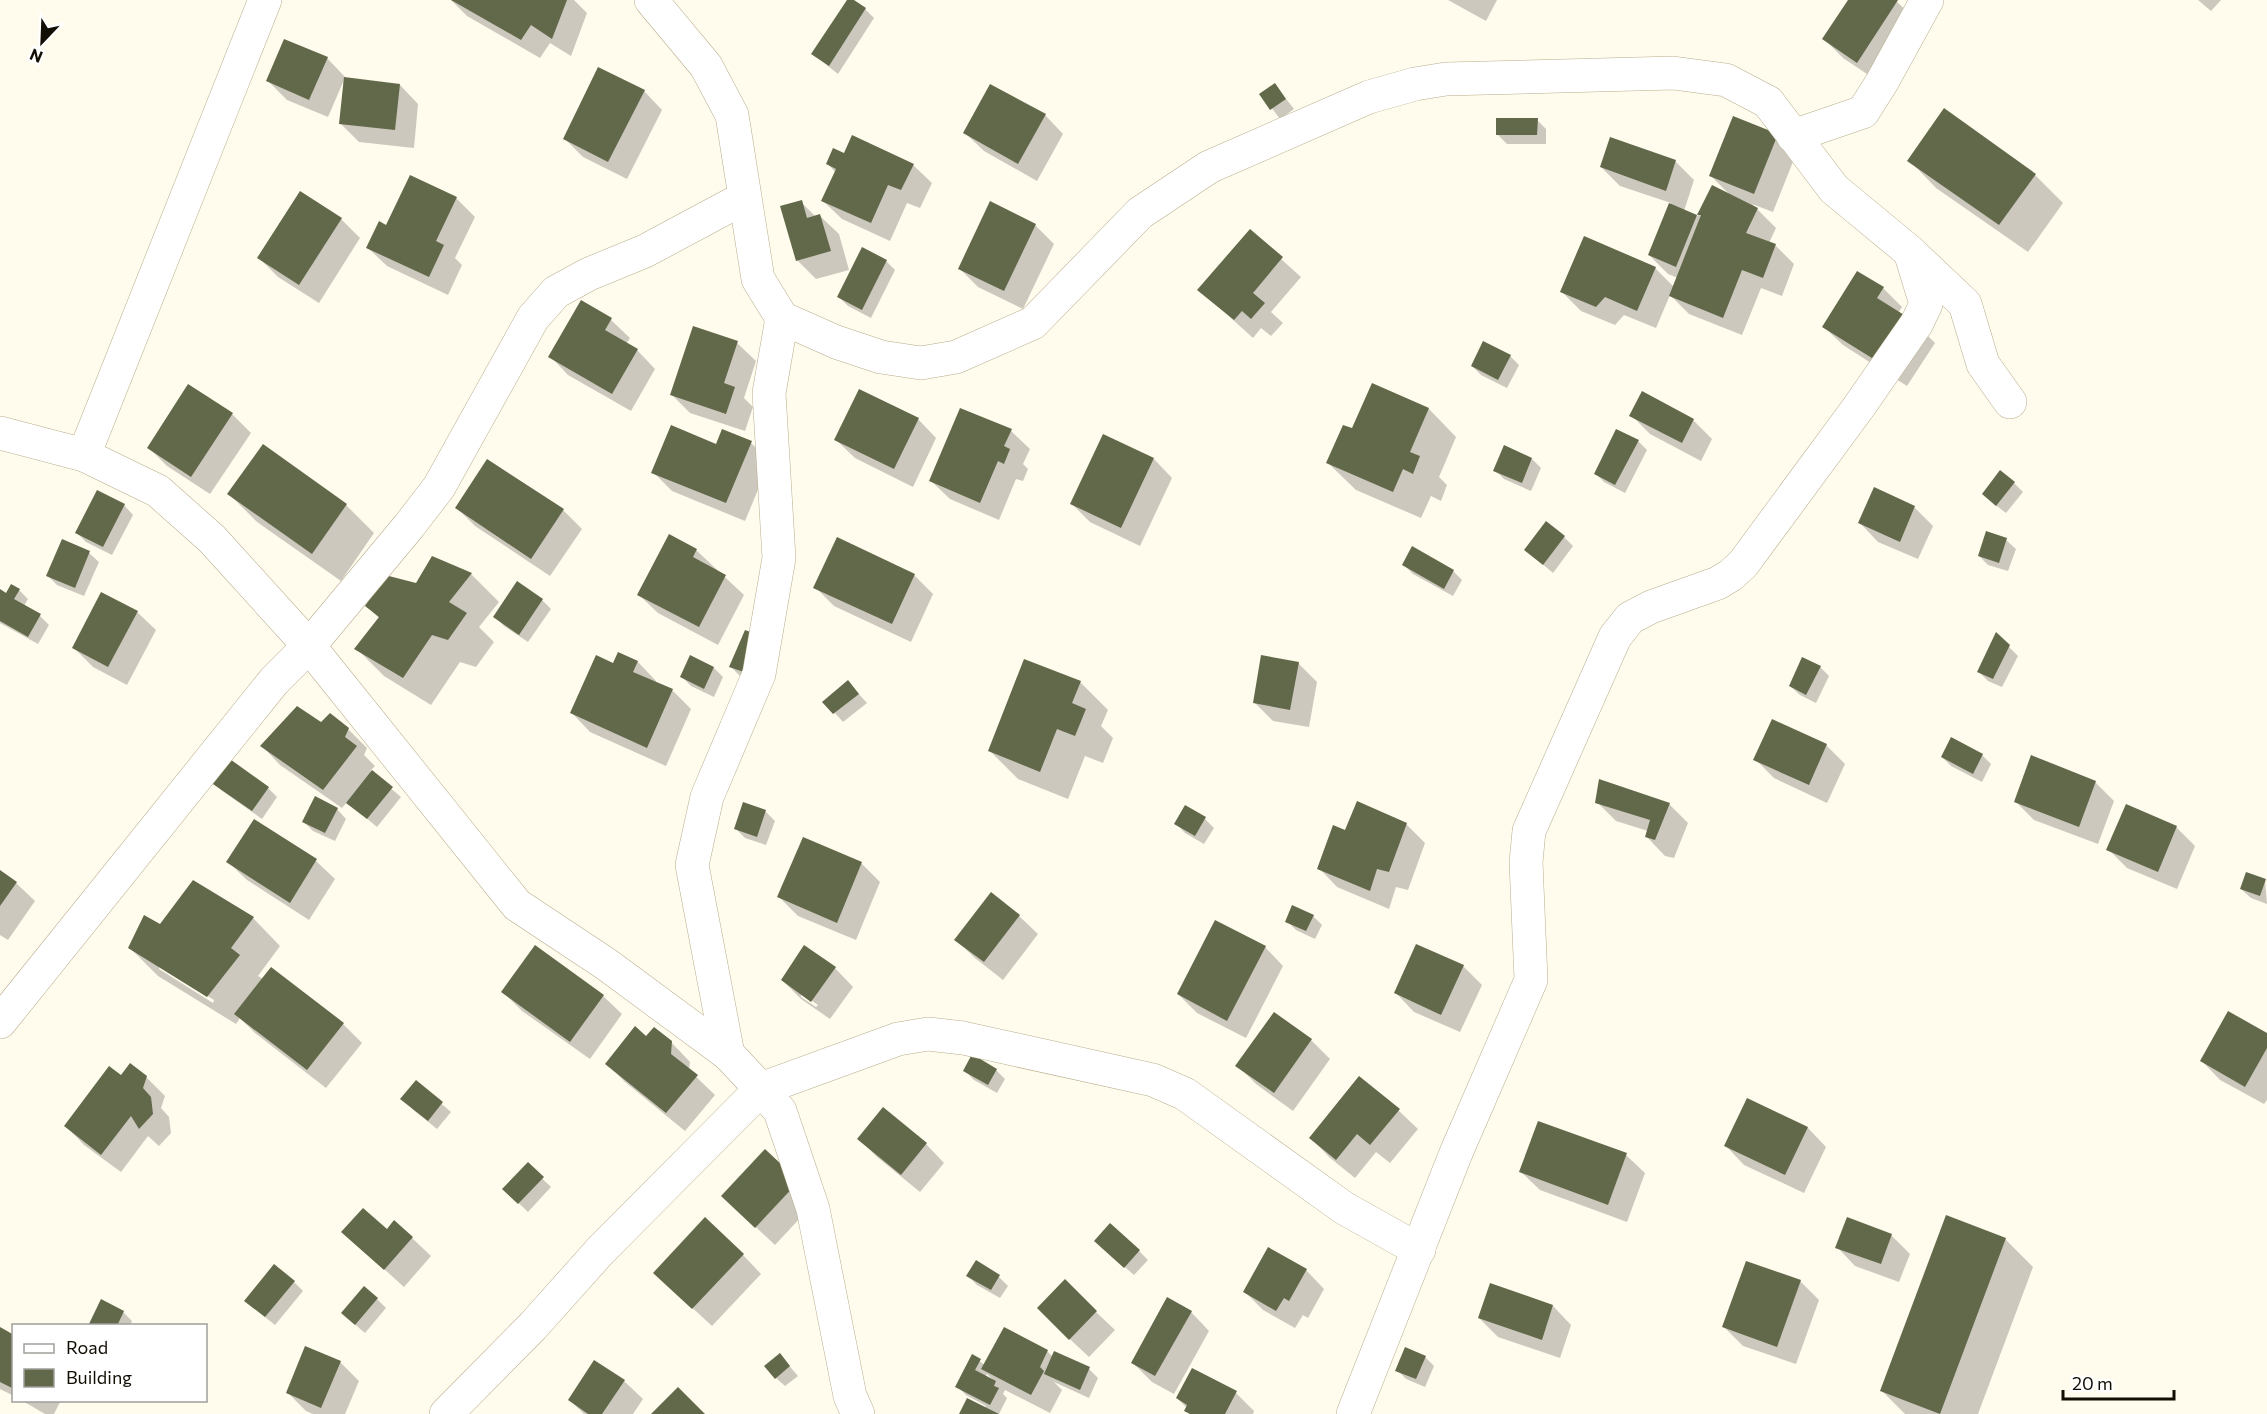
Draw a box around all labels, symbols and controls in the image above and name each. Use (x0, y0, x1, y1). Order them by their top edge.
north arrow (12, 12, 72, 72)
text: N (27, 45, 45, 67)
legend (12, 1324, 207, 1402)
text: Road (66, 1336, 108, 1358)
scale bar (2063, 1363, 2174, 1401)
text: Building (66, 1366, 132, 1388)
text: 20 m (2072, 1372, 2113, 1394)

